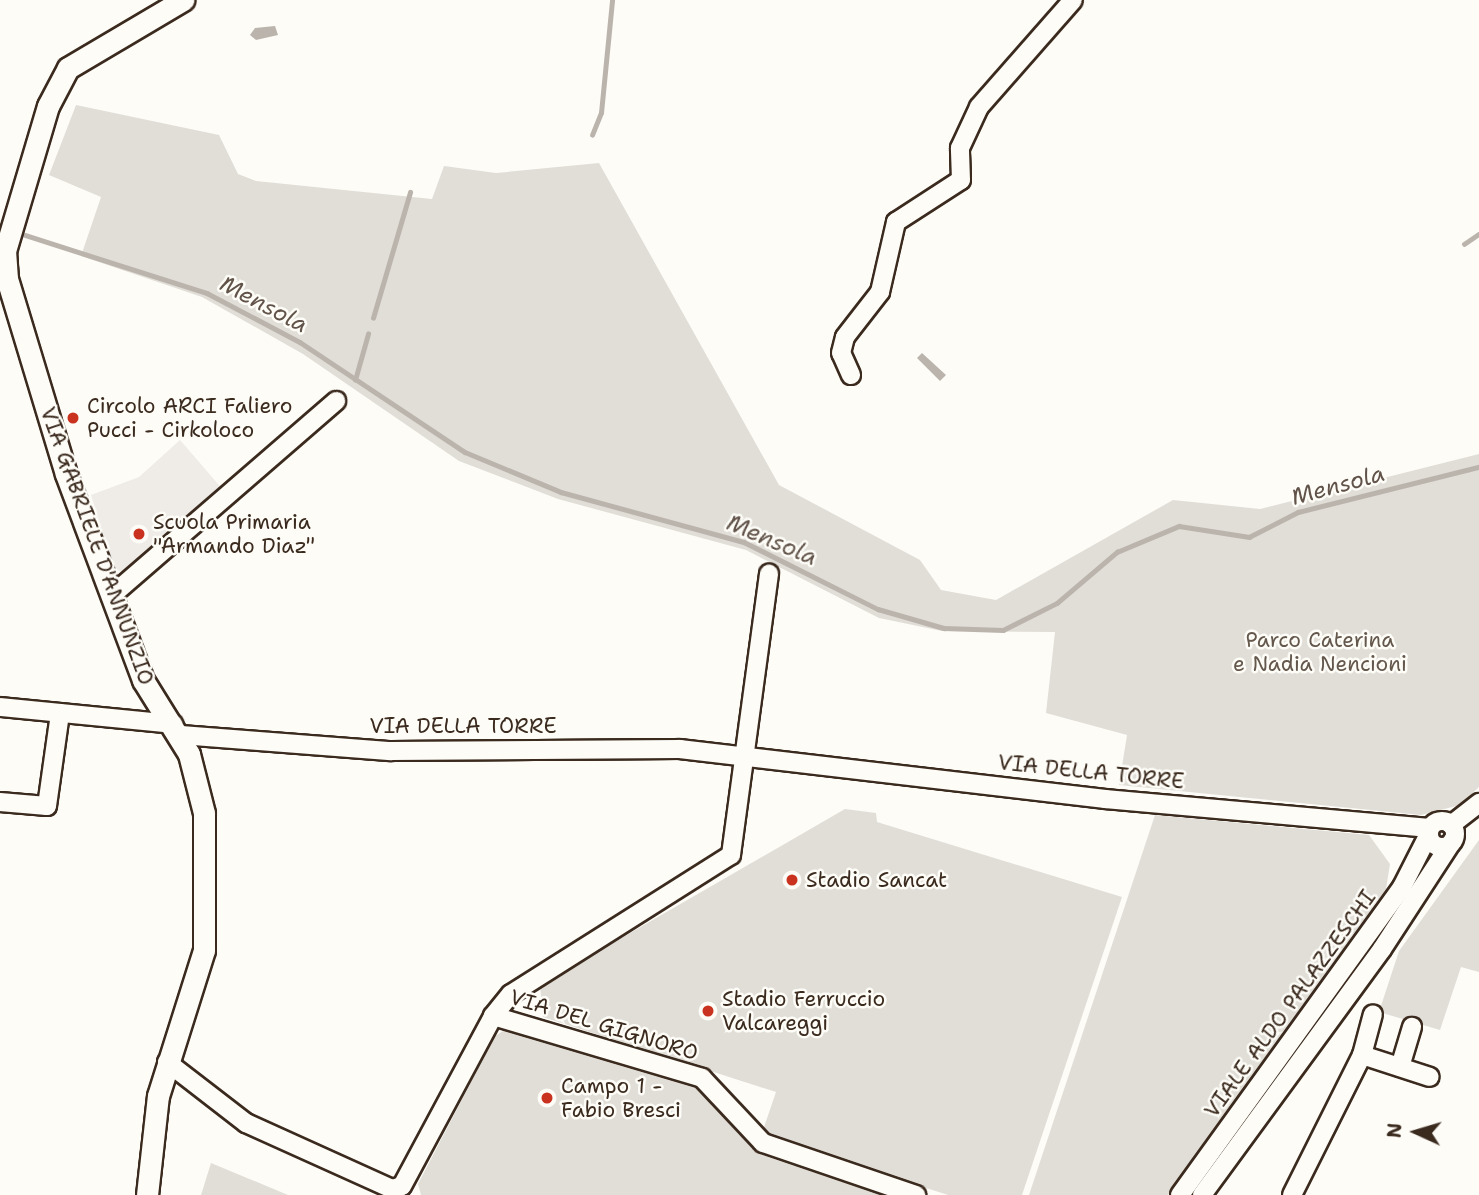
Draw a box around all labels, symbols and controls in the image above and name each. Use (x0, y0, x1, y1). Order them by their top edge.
water label: Mensola (215, 269, 313, 339)
place label: Circolo ARCI Faliero Pucci - Cirkoloco (87, 393, 292, 443)
street label: VIA GABRIELE D'ANNUNZIO (35, 404, 159, 688)
marker: Circolo ARCI Faliero Pucci - Cirkoloco (65, 410, 81, 426)
water label: Mensola (1288, 459, 1388, 511)
place label: Scuola Primaria "Armando Diaz" (153, 509, 315, 559)
water label: Mensola (723, 509, 821, 571)
marker: Scuola Primaria "Armando Diaz" (131, 526, 147, 542)
park label: Parco Caterina e Nadia Nencioni (1233, 627, 1407, 677)
street label: VIA DELLA TORRE (369, 713, 557, 739)
street label: VIA DELLA TORRE (997, 750, 1185, 794)
place label: Stadio Sancat (806, 867, 947, 893)
marker: Stadio Sancat (784, 872, 800, 888)
street label: VIALE ALDO PALAZZESCHI (1199, 885, 1381, 1123)
street label: VIA DEL GIGNORO (507, 984, 701, 1066)
place label: Stadio Ferruccio Valcareggi (722, 986, 885, 1036)
marker: Stadio Ferruccio Valcareggi (700, 1003, 716, 1019)
place label: Campo 1 - Fabio Bresci (561, 1073, 681, 1123)
marker: Campo 1 - Fabio Bresci (539, 1090, 555, 1106)
north arrow (1381, 1097, 1451, 1167)
text: N (1382, 1122, 1408, 1139)

